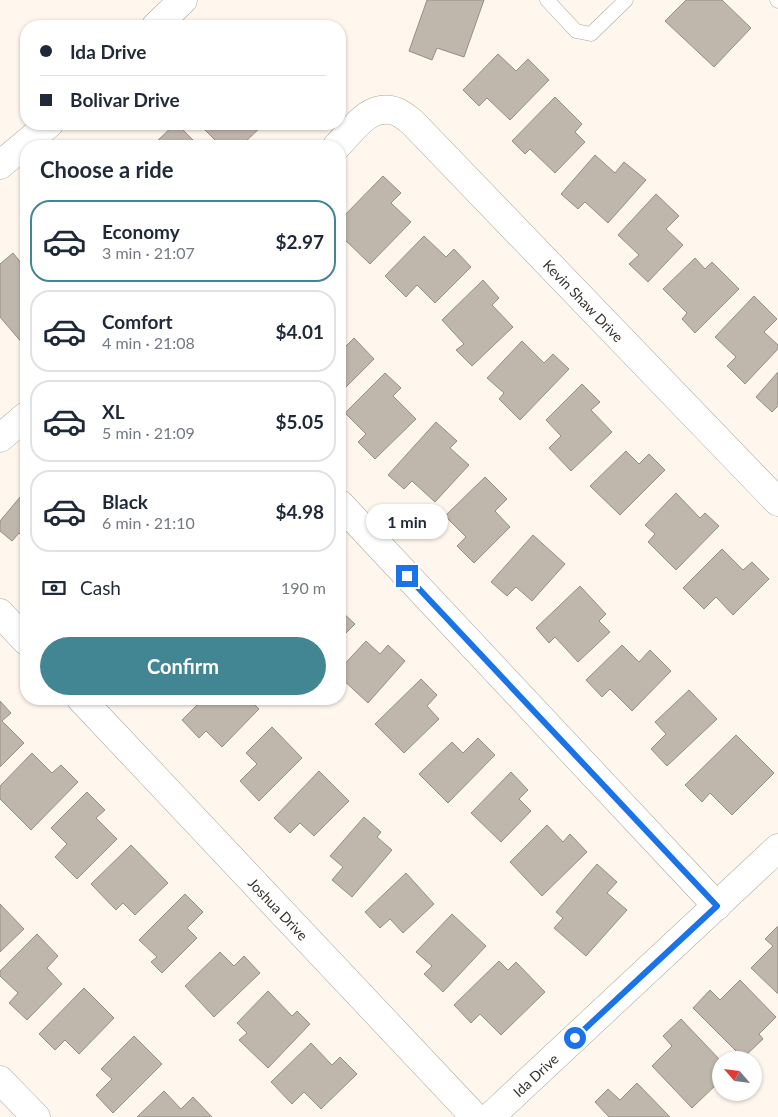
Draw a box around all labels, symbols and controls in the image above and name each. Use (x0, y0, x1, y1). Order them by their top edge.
text: Ida Drive (70, 40, 146, 63)
text: Bolivar Drive (70, 88, 180, 111)
text: Choose a ride (40, 156, 174, 183)
icon: car (42, 219, 87, 264)
text: Economy (102, 220, 180, 243)
text: $2.97 (275, 230, 324, 253)
text: 3 min · 21:07 (102, 243, 195, 262)
street label: Kevin Shaw Drive (540, 256, 627, 345)
icon: car (42, 309, 87, 354)
text: Comfort (102, 310, 173, 333)
text: $4.01 (275, 320, 324, 343)
text: 4 min · 21:08 (102, 333, 195, 352)
icon: car (42, 399, 87, 444)
text: XL (102, 400, 125, 423)
text: $5.05 (275, 410, 324, 433)
text: 5 min · 21:09 (102, 423, 195, 442)
icon: car (42, 489, 87, 534)
text: Black (102, 490, 148, 513)
text: $4.98 (275, 500, 324, 523)
callout: 1 min (366, 504, 448, 538)
text: 1 min (387, 512, 427, 531)
text: 6 min · 21:10 (102, 513, 195, 532)
route end (396, 565, 418, 587)
icon: cash (40, 574, 68, 602)
text: Cash (80, 576, 121, 599)
text: 190 m (281, 578, 326, 597)
button: Confirm (40, 637, 326, 695)
street label: Joshua Drive (245, 874, 312, 943)
route start (564, 1027, 586, 1049)
street label: Ida Drive (509, 1050, 561, 1100)
north arrow (712, 1051, 762, 1101)
map controls (712, 1051, 762, 1101)

